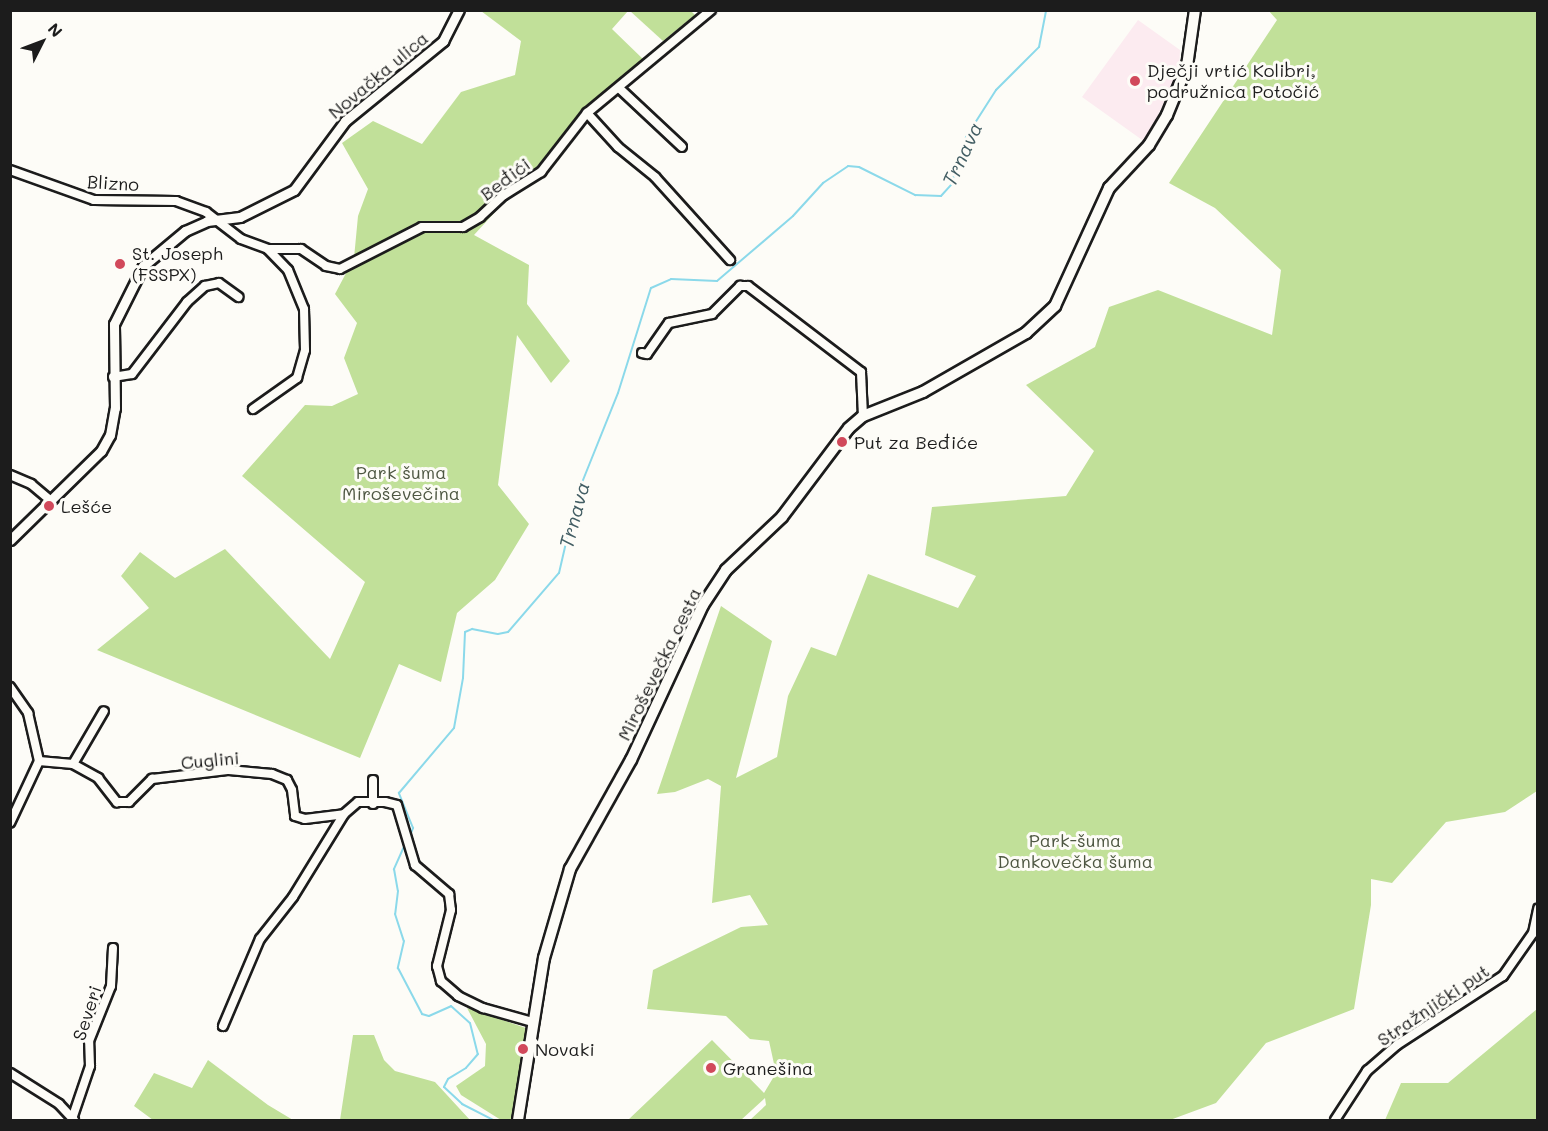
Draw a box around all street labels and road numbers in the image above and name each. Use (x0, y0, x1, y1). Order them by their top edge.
street label: Novačka ulica (324, 27, 432, 123)
street label: Beđići (476, 153, 534, 205)
street label: Blizno (87, 171, 139, 195)
street label: Miroševečka cesta (613, 584, 705, 744)
street label: Cuglini (180, 747, 240, 773)
street label: Stražnjički put (1373, 960, 1493, 1050)
street label: Severi (68, 983, 106, 1043)

